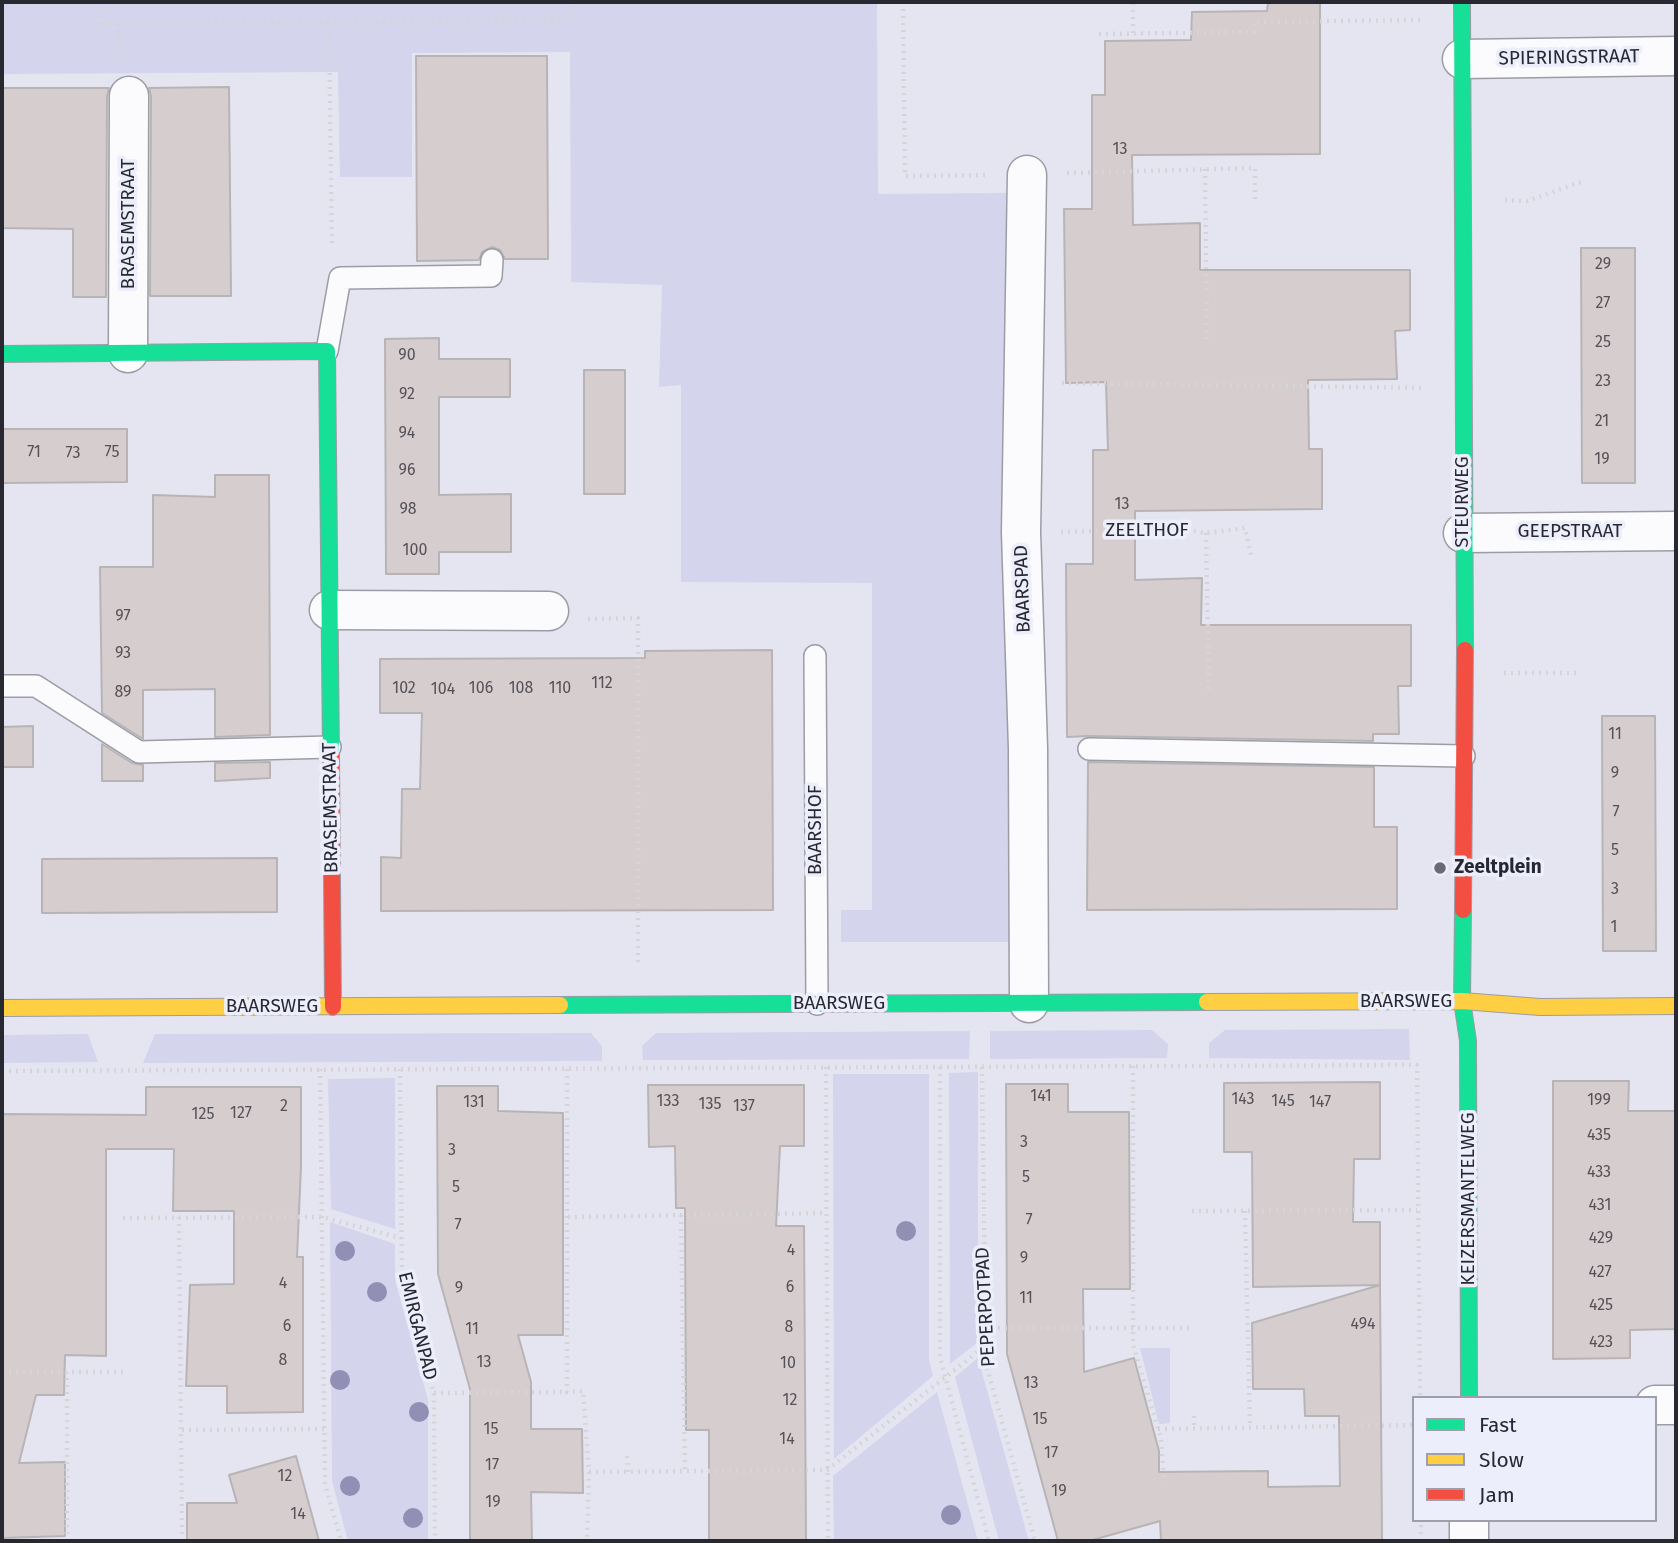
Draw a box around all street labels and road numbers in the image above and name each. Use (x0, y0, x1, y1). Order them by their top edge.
street label: SPIERINGSTRAAT (1498, 45, 1640, 71)
street label: BRASEMSTRAAT (118, 159, 140, 289)
street label: STEURWEG (1452, 456, 1474, 548)
street label: ZEELTHOF (1105, 520, 1189, 542)
street label: GEEPSTRAAT (1518, 521, 1622, 543)
street label: BAARSPAD (1010, 545, 1036, 633)
street label: BRASEMSTRAAT (318, 742, 344, 874)
street label: BAARSHOF (805, 785, 827, 875)
street label: BAARSWEG (1360, 991, 1452, 1013)
street label: BAARSWEG (793, 993, 885, 1015)
street label: BAARSWEG (226, 996, 318, 1018)
street label: KEIZERSMANTELWEG (1458, 1112, 1480, 1286)
street label: PEPERPOTPAD (971, 1246, 1001, 1368)
street label: EMIRGANPAD (393, 1270, 441, 1382)

